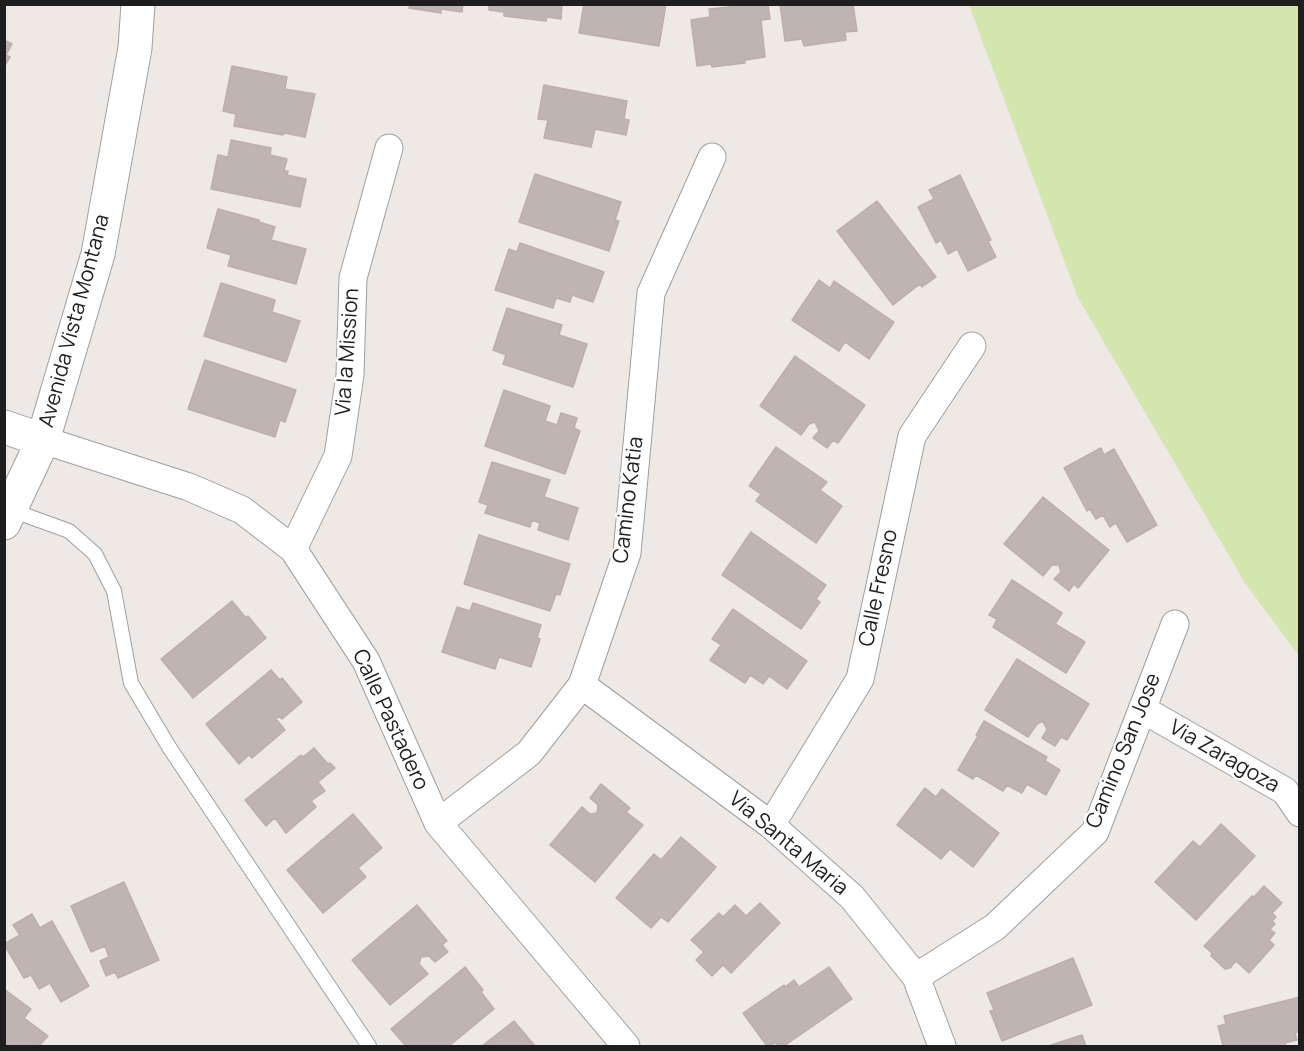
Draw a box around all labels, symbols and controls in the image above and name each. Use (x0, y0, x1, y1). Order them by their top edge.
street label: Avenida Vista Montana (34, 212, 116, 430)
street label: Via la Mission (331, 287, 365, 417)
street label: Camino Katia (609, 435, 649, 565)
street label: Calle Fresno (854, 527, 904, 649)
street label: Calle Pastadero (346, 646, 434, 794)
street label: Camino San Jose (1081, 670, 1167, 832)
street label: Via Zaragoza (1164, 715, 1284, 799)
street label: Via Santa Maria (723, 787, 853, 901)

